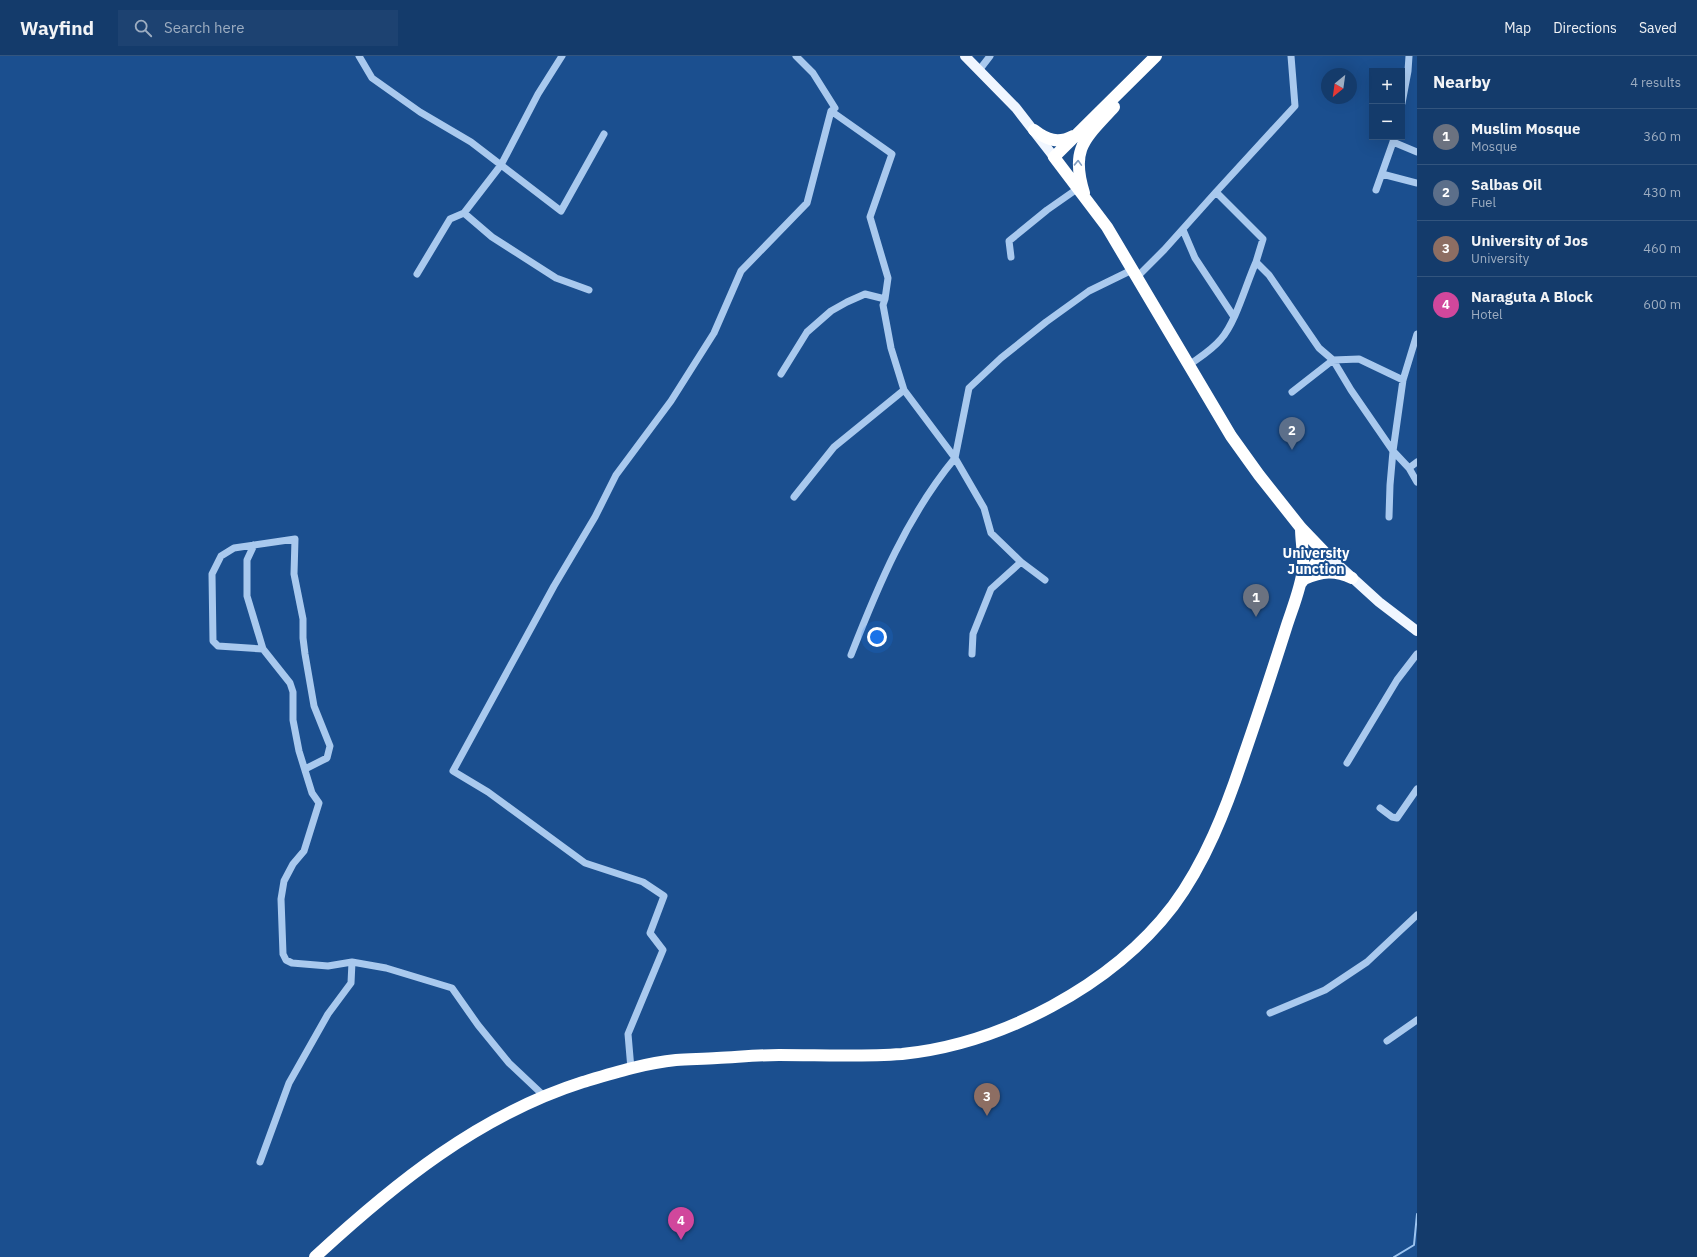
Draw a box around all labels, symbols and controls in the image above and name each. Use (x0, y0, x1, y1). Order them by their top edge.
search box (118, 10, 398, 46)
text: Wayfind (20, 16, 94, 40)
icon: search (132, 17, 154, 39)
text: Search here (164, 18, 244, 37)
text: Map (1504, 19, 1531, 37)
text: Directions (1553, 19, 1617, 37)
text: Saved (1639, 19, 1677, 37)
north arrow (1321, 68, 1357, 104)
map controls (1369, 68, 1405, 140)
button: + (1369, 68, 1405, 104)
text: Nearby (1433, 71, 1491, 93)
text: 4 results (1630, 74, 1681, 91)
button: − (1369, 104, 1405, 140)
text: Muslim Mosque (1471, 119, 1580, 138)
text: 1 (1442, 128, 1450, 145)
text: 360 m (1643, 128, 1681, 145)
text: Mosque (1471, 138, 1517, 155)
one-way arrow (1074, 160, 1082, 166)
text: Salbas Oil (1471, 175, 1542, 194)
text: 2 (1442, 184, 1450, 201)
text: 430 m (1643, 184, 1681, 201)
text: Fuel (1471, 194, 1496, 211)
text: University of Jos (1471, 231, 1588, 250)
text: 3 (1442, 240, 1450, 257)
text: 460 m (1643, 240, 1681, 257)
text: University (1471, 250, 1529, 267)
text: Naraguta A Block (1471, 287, 1593, 306)
text: 4 (1442, 296, 1450, 313)
text: 600 m (1643, 296, 1681, 313)
text: Hotel (1471, 306, 1503, 323)
pin: 2 (1279, 417, 1305, 450)
district label: University Junction (1283, 544, 1350, 578)
pin: 1 (1243, 584, 1269, 617)
your location (867, 627, 887, 647)
pin: 3 (974, 1083, 1000, 1116)
pin: 4 (668, 1207, 694, 1240)

